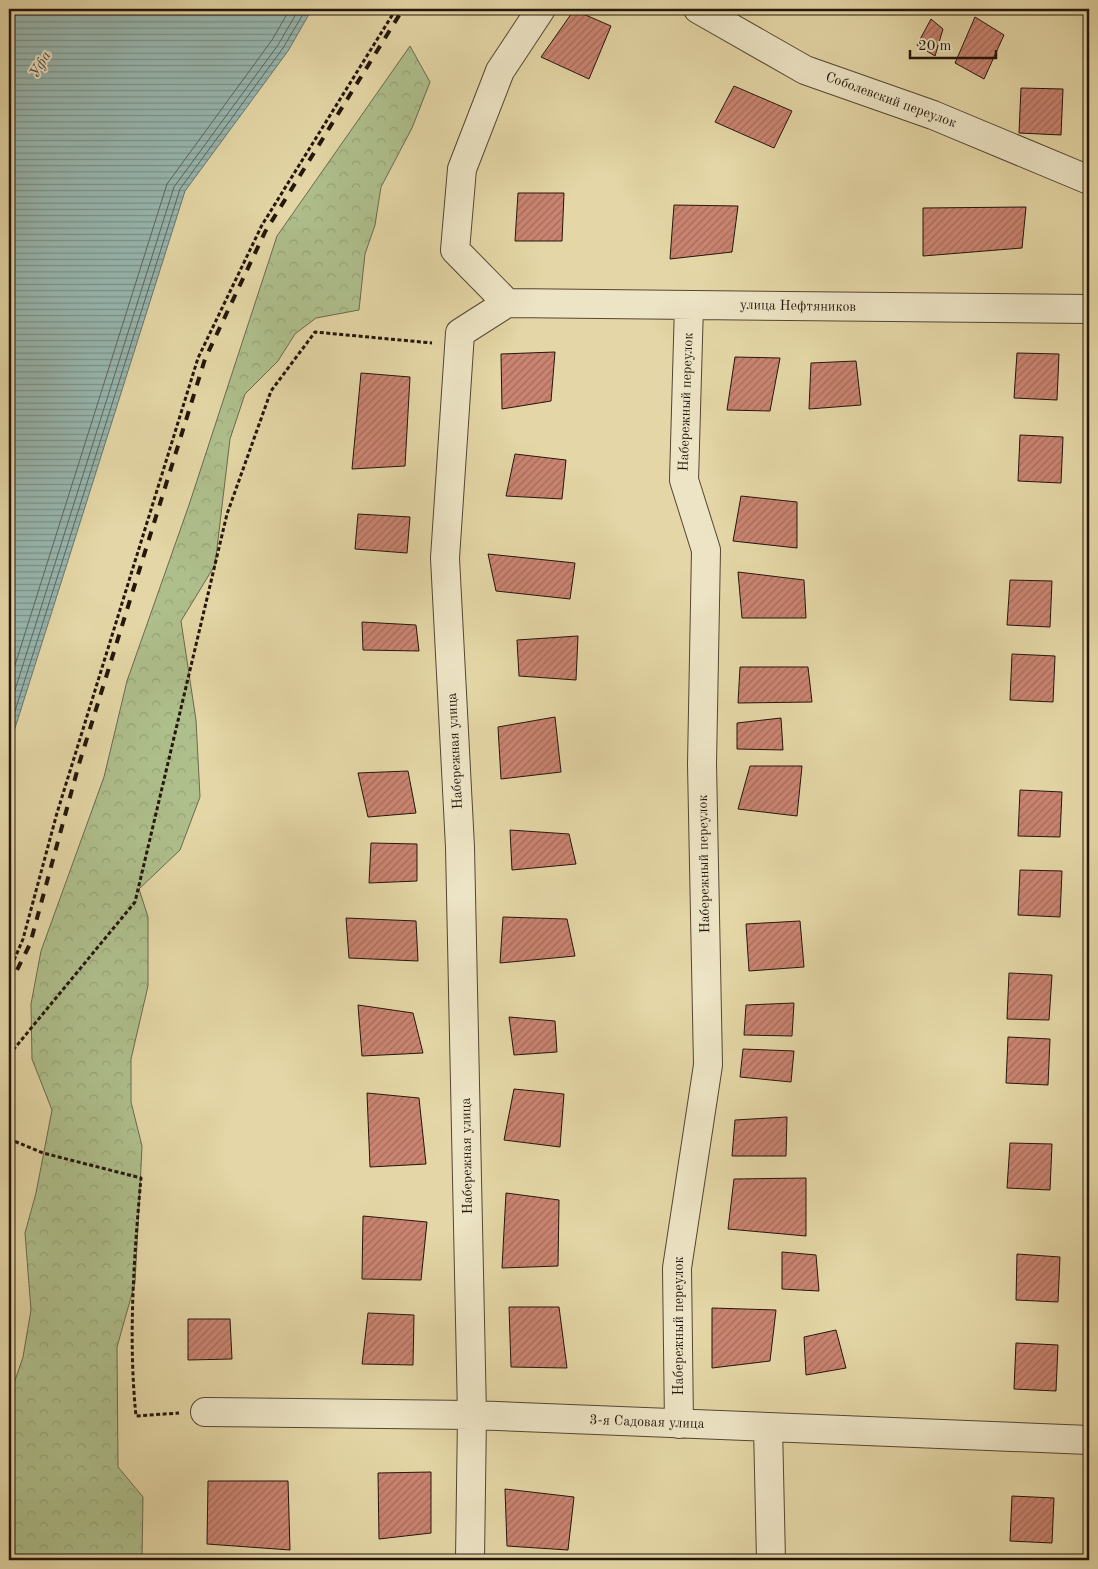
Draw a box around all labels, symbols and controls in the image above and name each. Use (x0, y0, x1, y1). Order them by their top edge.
scale bar (910, 28, 997, 60)
text: 20 m (918, 39, 952, 54)
water label: Уфа (27, 49, 55, 81)
street label: Соболевский переулок (824, 70, 958, 130)
street label: улица Нефтяников (740, 298, 857, 315)
street label: Набережный переулок (677, 332, 695, 472)
street label: Набережная улица (445, 692, 465, 810)
street label: Набережный переулок (696, 794, 712, 934)
street label: Набережная улица (459, 1097, 475, 1214)
street label: Набережный переулок (672, 1257, 686, 1395)
street label: 3-я Садовая улица (589, 1413, 705, 1431)

